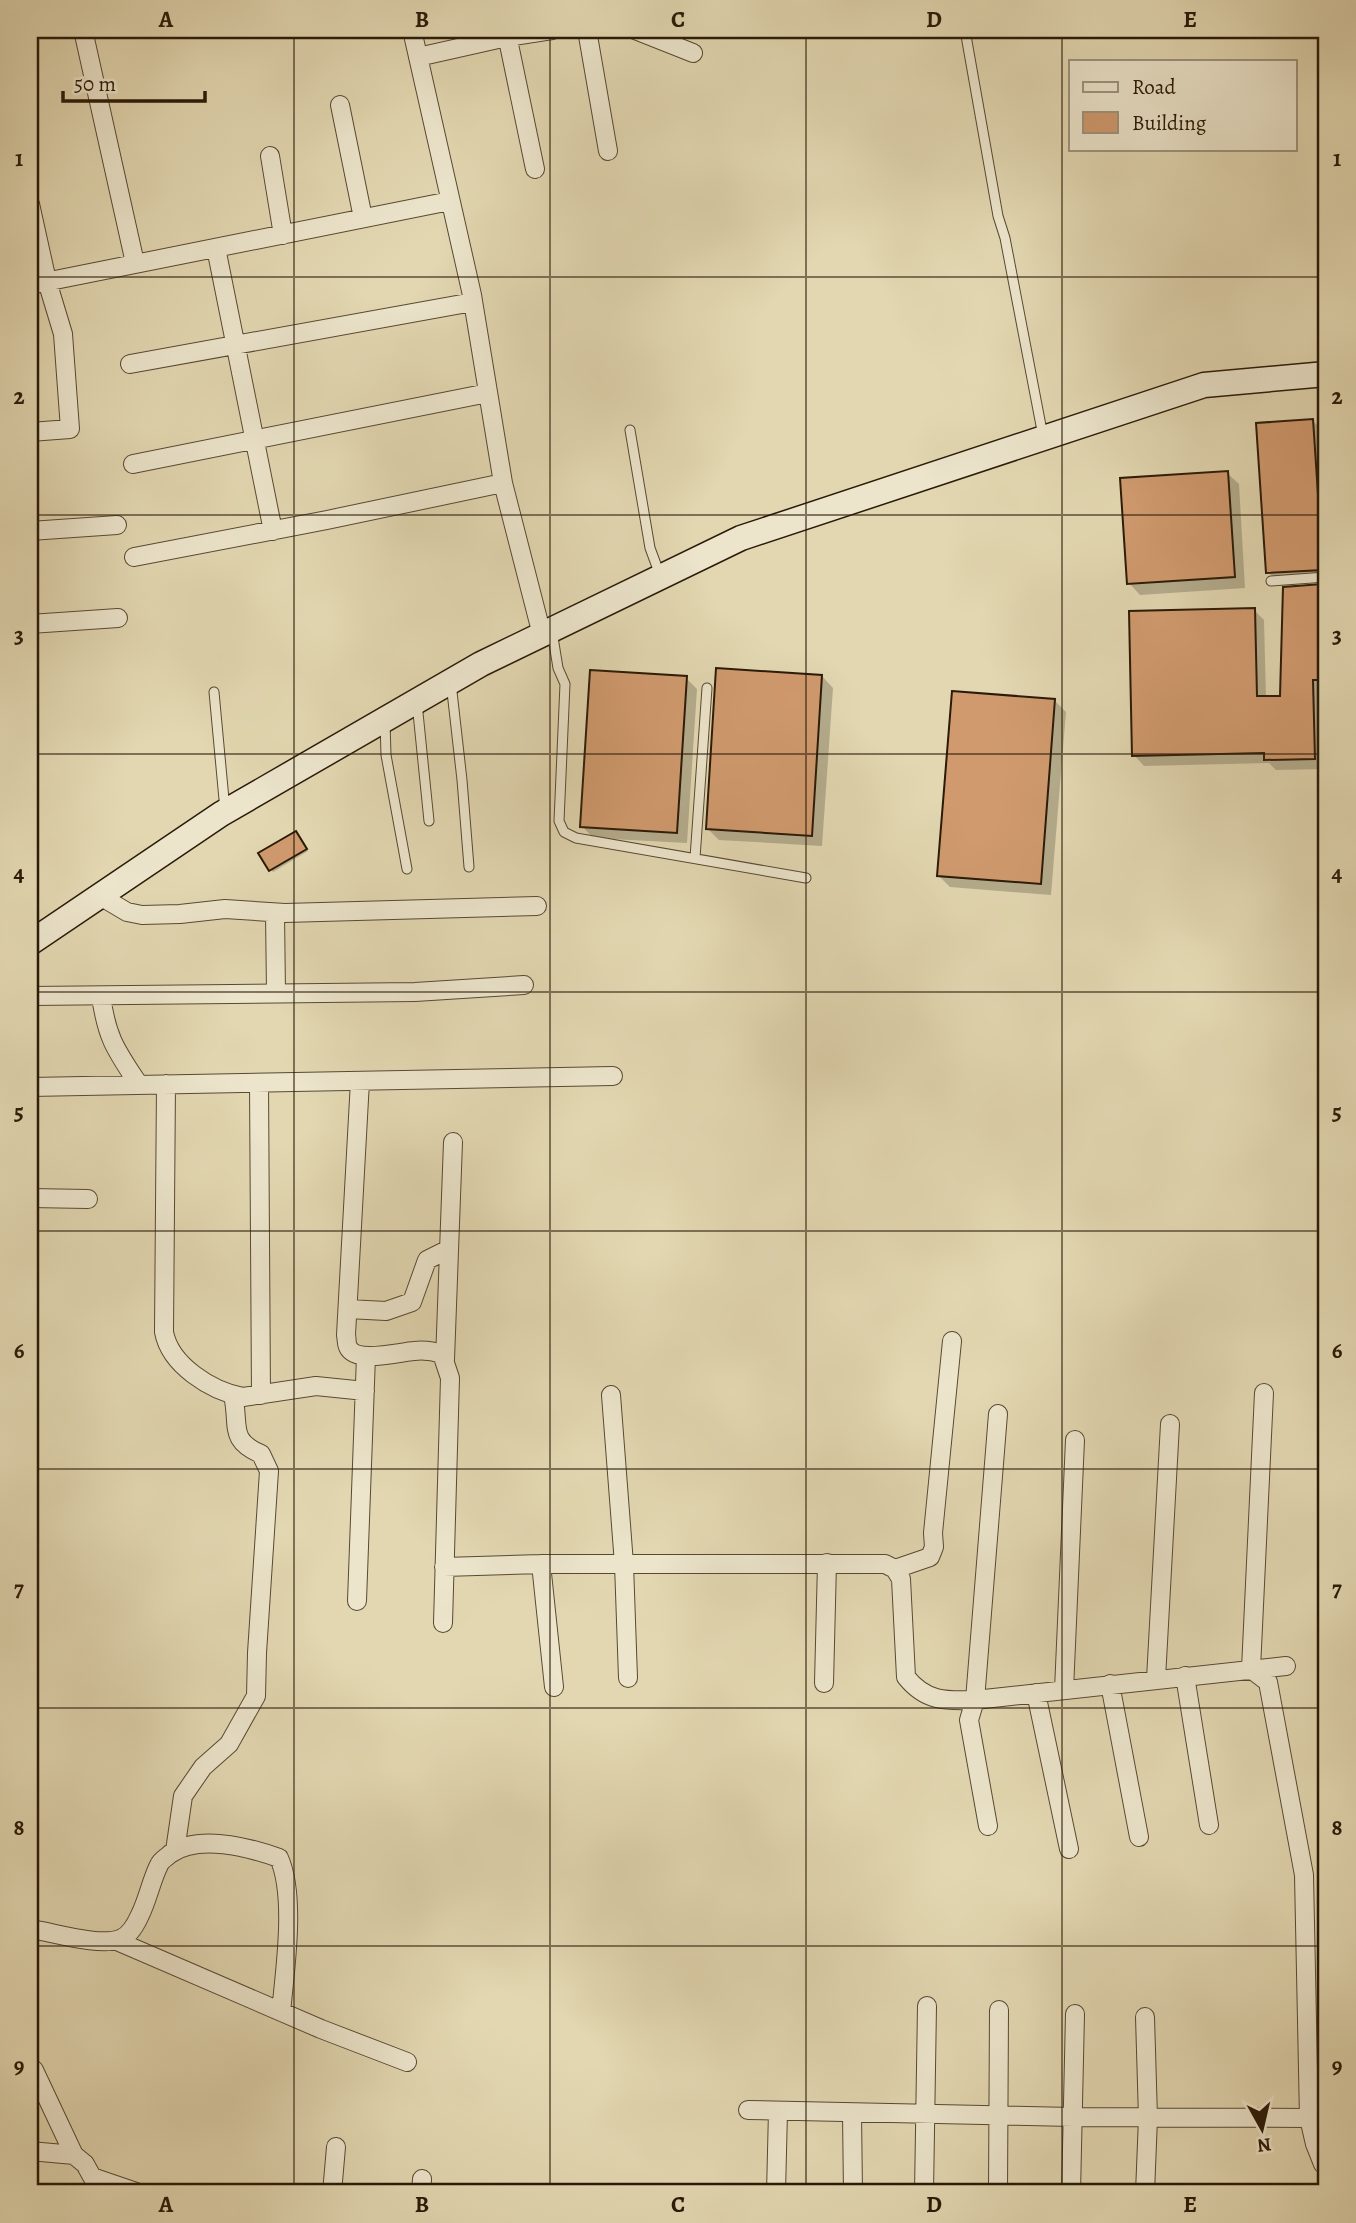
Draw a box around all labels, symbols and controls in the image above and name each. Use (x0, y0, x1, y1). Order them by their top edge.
text: A (158, 4, 174, 35)
text: B (415, 4, 429, 35)
text: C (671, 4, 685, 35)
text: D (926, 4, 942, 35)
text: E (1183, 4, 1197, 35)
scale bar (63, 60, 205, 104)
legend (1069, 60, 1296, 150)
text: 50 m (74, 70, 116, 98)
text: Road (1132, 73, 1176, 101)
text: Building (1132, 109, 1207, 137)
text: 1 (15, 143, 23, 174)
text: 1 (1333, 143, 1341, 174)
text: 2 (13, 381, 25, 412)
text: 2 (1331, 381, 1343, 412)
text: 3 (14, 620, 24, 651)
text: 3 (1332, 620, 1342, 651)
text: 4 (14, 858, 25, 889)
text: 4 (1332, 858, 1343, 889)
text: 5 (14, 1096, 24, 1127)
text: 5 (1332, 1096, 1342, 1127)
text: 6 (14, 1335, 25, 1366)
text: 6 (1332, 1335, 1343, 1366)
text: 7 (14, 1573, 24, 1604)
text: 7 (1332, 1573, 1342, 1604)
text: 8 (13, 1812, 25, 1843)
text: 8 (1331, 1812, 1343, 1843)
text: 9 (14, 2050, 24, 2081)
text: 9 (1332, 2050, 1342, 2081)
north arrow (1226, 2094, 1296, 2164)
text: N (1255, 2131, 1273, 2159)
text: A (158, 2189, 174, 2220)
text: B (415, 2189, 429, 2220)
text: C (671, 2189, 685, 2220)
text: D (926, 2189, 942, 2220)
text: E (1183, 2189, 1197, 2220)

